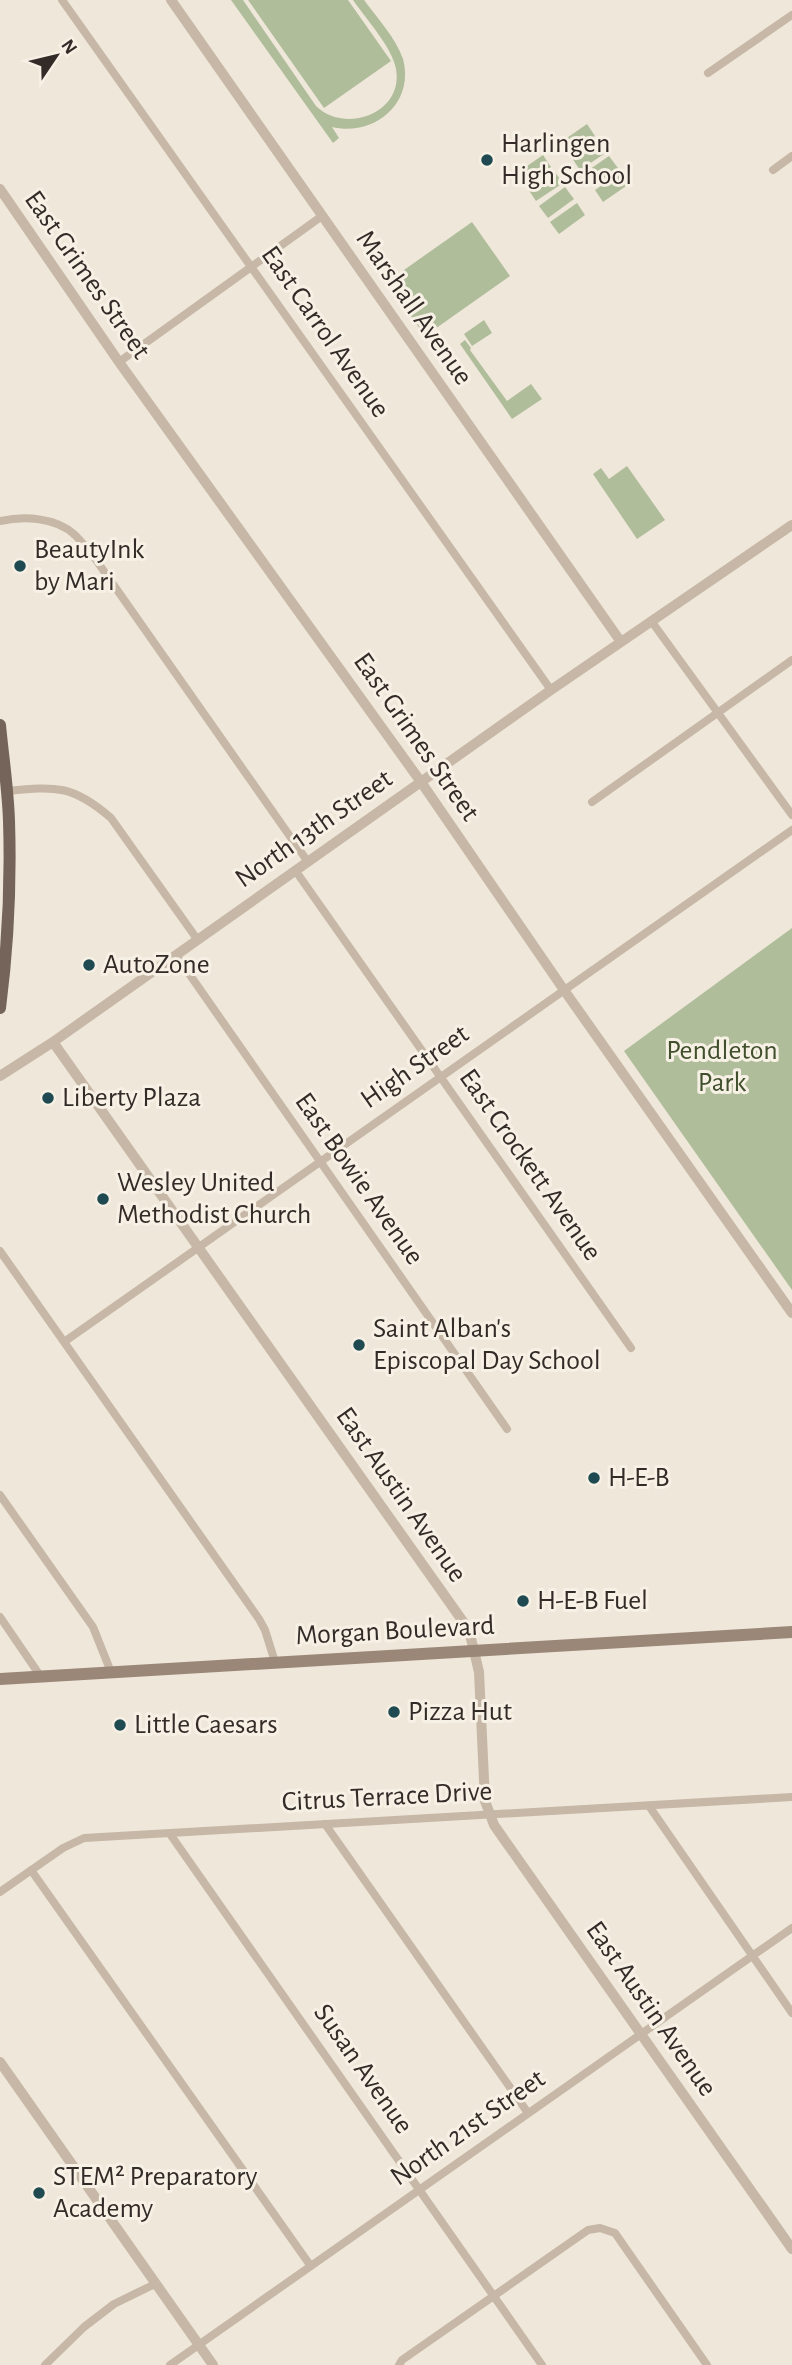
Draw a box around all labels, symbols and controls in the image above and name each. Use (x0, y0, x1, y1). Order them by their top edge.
north arrow (21, 21, 91, 91)
text: N (57, 36, 80, 58)
place label: Harlingen High School (501, 130, 632, 190)
marker: Harlingen High School (479, 152, 495, 168)
street label: East Grimes Street (19, 186, 155, 364)
street label: Marshall Avenue (350, 226, 478, 390)
street label: East Carrol Avenue (256, 241, 394, 423)
place label: BeautyInk by Mari (34, 536, 144, 596)
marker: BeautyInk by Mari (12, 558, 28, 574)
street label: East Grimes Street (348, 648, 484, 826)
street label: North 13th Street (230, 765, 398, 893)
place label: AutoZone (103, 951, 210, 979)
marker: AutoZone (81, 957, 97, 973)
street label: High Street (356, 1020, 474, 1114)
park label: Pendleton Park (666, 1037, 778, 1097)
street label: East Crockett Avenue (454, 1064, 606, 1266)
place label: Liberty Plaza (62, 1084, 201, 1112)
street label: East Bowie Avenue (289, 1088, 429, 1270)
marker: Liberty Plaza (40, 1090, 56, 1106)
place label: Wesley United Methodist Church (117, 1169, 311, 1229)
marker: Wesley United Methodist Church (95, 1191, 111, 1207)
place label: Saint Alban's Episcopal Day School (373, 1315, 601, 1375)
marker: Saint Alban's Episcopal Day School (351, 1337, 367, 1353)
street label: East Austin Avenue (330, 1402, 472, 1588)
place label: H-E-B (608, 1464, 670, 1492)
marker: H-E-B (586, 1470, 602, 1486)
place label: H-E-B Fuel (537, 1587, 648, 1615)
marker: H-E-B Fuel (515, 1593, 531, 1609)
street label: Morgan Boulevard (295, 1612, 495, 1650)
place label: Pizza Hut (408, 1698, 512, 1726)
marker: Pizza Hut (386, 1704, 402, 1720)
place label: Little Caesars (134, 1711, 278, 1739)
marker: Little Caesars (112, 1717, 128, 1733)
street label: Citrus Terrace Drive (281, 1778, 493, 1816)
street label: East Austin Avenue (580, 1916, 722, 2102)
street label: Susan Avenue (308, 1999, 418, 2139)
street label: North 21st Street (386, 2064, 550, 2191)
place label: STEM² Preparatory Academy (53, 2163, 258, 2223)
marker: STEM² Preparatory Academy (31, 2185, 47, 2201)

